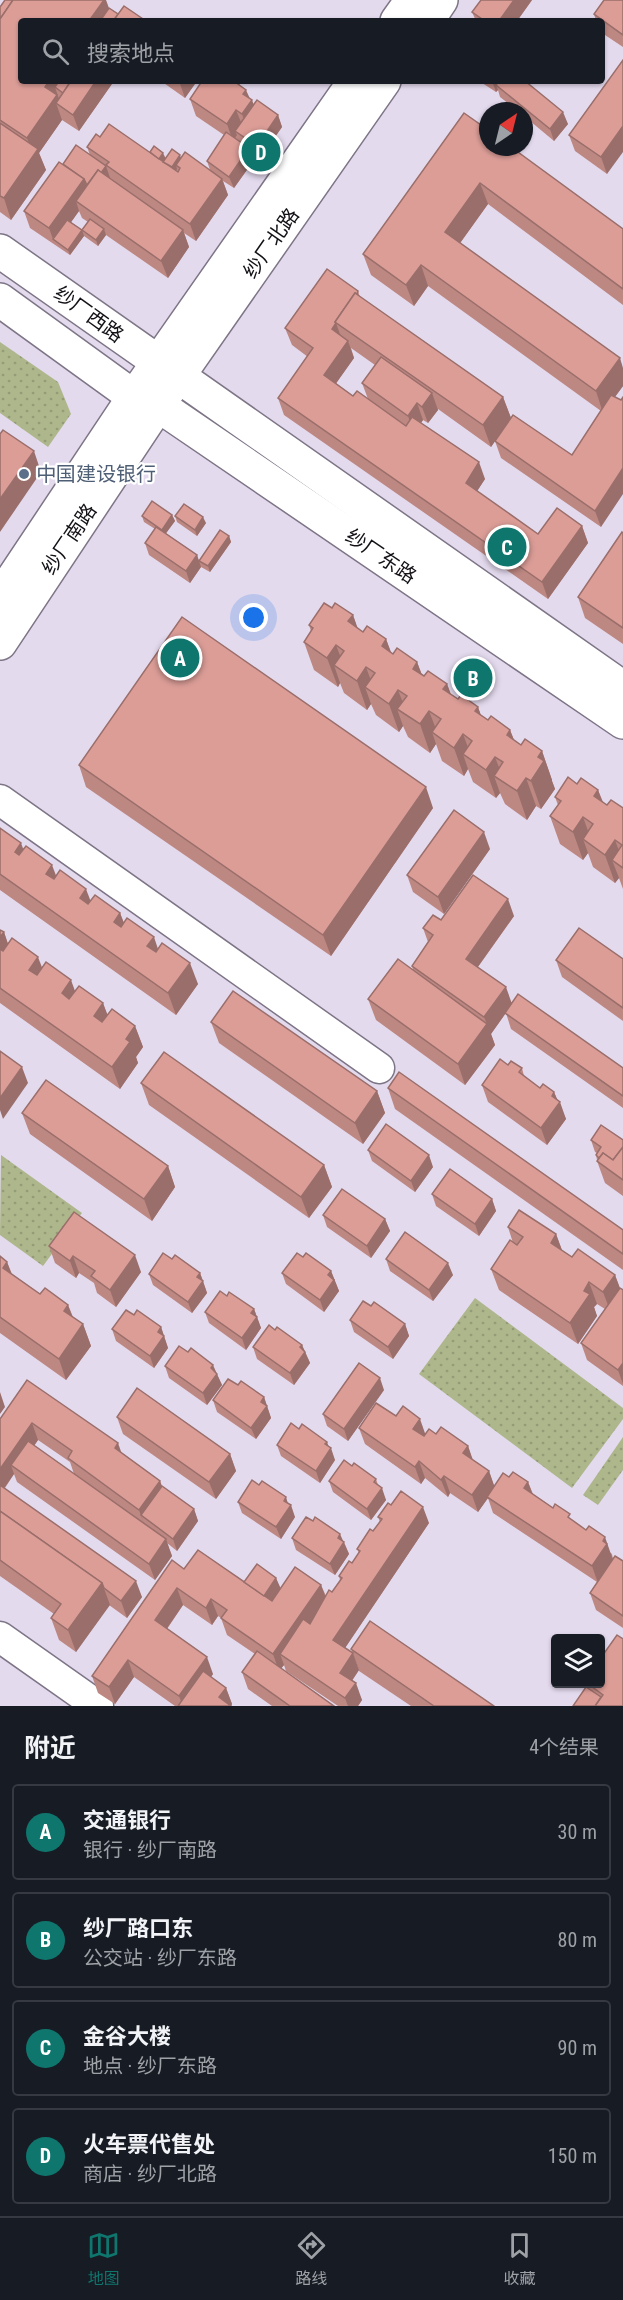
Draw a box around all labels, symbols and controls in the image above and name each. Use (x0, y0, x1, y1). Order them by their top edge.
search box (18, 18, 605, 84)
icon: search (39, 35, 72, 68)
text: 搜索地点 (87, 41, 175, 66)
north arrow (479, 102, 533, 156)
pin: D (242, 130, 280, 174)
street label: 纱厂北路 (238, 203, 304, 283)
street label: 纱厂西路 (50, 281, 128, 347)
place label: 中国建设银行 (36, 462, 156, 486)
marker: 中国建设银行 (17, 467, 31, 481)
street label: 纱厂南路 (37, 499, 101, 579)
street label: 纱厂东路 (341, 524, 421, 588)
pin: C (488, 524, 526, 570)
your location (239, 603, 268, 632)
pin: A (160, 636, 200, 680)
pin: B (454, 656, 492, 700)
map controls (551, 1634, 605, 1688)
button: layers (551, 1634, 605, 1688)
text: 附近 (24, 1733, 76, 1763)
text: 4个结果 (529, 1735, 599, 1759)
text: 交通银行 (83, 1808, 171, 1833)
text: A (40, 1820, 51, 1844)
text: 30 m (558, 1820, 597, 1844)
text: 银行 · 纱厂南路 (83, 1838, 217, 1862)
text: 纱厂路口东 (83, 1916, 193, 1941)
text: B (40, 1928, 51, 1952)
text: 80 m (558, 1928, 597, 1952)
text: 公交站 · 纱厂东路 (83, 1946, 237, 1970)
text: 金谷大楼 (83, 2024, 171, 2049)
text: C (40, 2036, 51, 2060)
text: 90 m (558, 2036, 597, 2060)
text: 地点 · 纱厂东路 (83, 2054, 217, 2078)
text: 火车票代售处 (83, 2132, 215, 2157)
text: D (40, 2144, 51, 2168)
text: 150 m (548, 2144, 597, 2168)
text: 商店 · 纱厂北路 (83, 2162, 217, 2186)
tab: 地图 (87, 2229, 120, 2289)
tab: 路线 (295, 2229, 328, 2289)
tab: 收藏 (503, 2229, 536, 2289)

